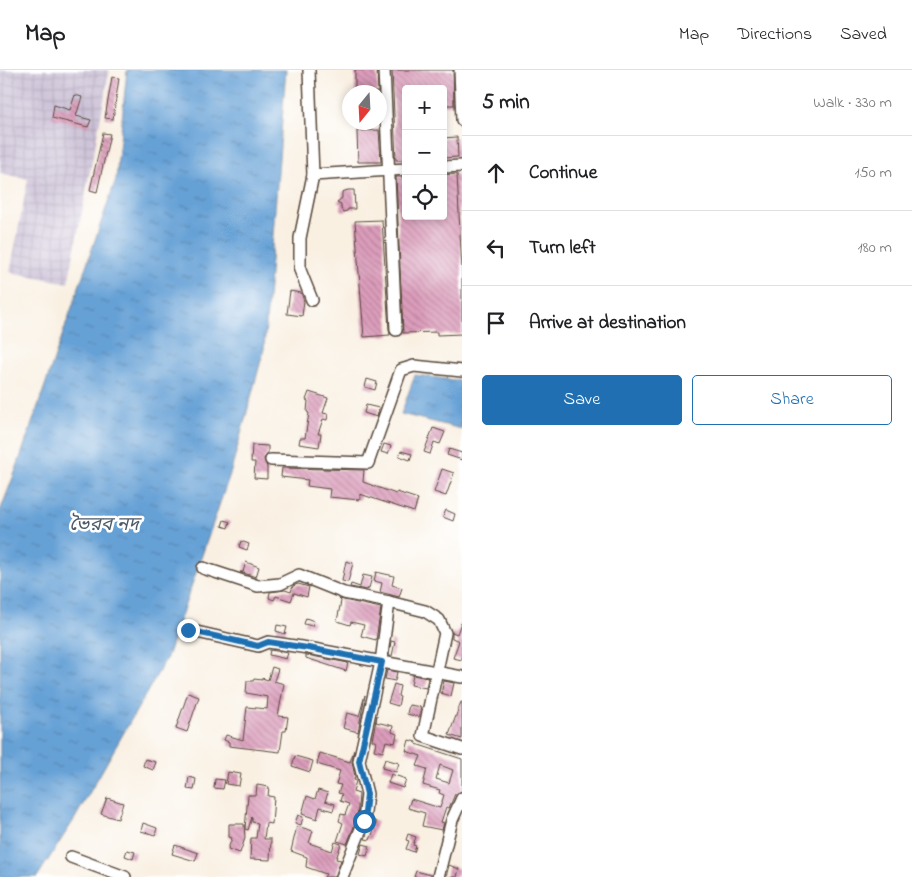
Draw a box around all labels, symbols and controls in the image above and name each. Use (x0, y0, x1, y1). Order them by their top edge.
text: Map (25, 17, 66, 52)
text: Map (679, 22, 709, 48)
text: Directions (737, 22, 812, 48)
text: Saved (840, 22, 887, 48)
north arrow (342, 85, 387, 130)
map controls (402, 85, 447, 220)
button: + (402, 85, 447, 130)
text: 5 min (482, 88, 530, 118)
text: Walk · 330 m (813, 91, 892, 115)
button: − (402, 130, 447, 175)
icon: ahead (482, 159, 510, 187)
text: Continue (529, 160, 597, 187)
text: 150 m (854, 161, 892, 185)
button: locate (402, 175, 447, 220)
icon: left (482, 234, 510, 262)
text: Turn left (529, 235, 596, 262)
text: 180 m (858, 236, 892, 260)
icon: arrive (482, 309, 510, 337)
text: Arrive at destination (529, 310, 686, 337)
button: Save (482, 375, 682, 425)
button: Share (692, 375, 892, 425)
water label: ভৈরব নদ (69, 512, 142, 539)
route end (177, 619, 200, 642)
route start (353, 810, 376, 833)

